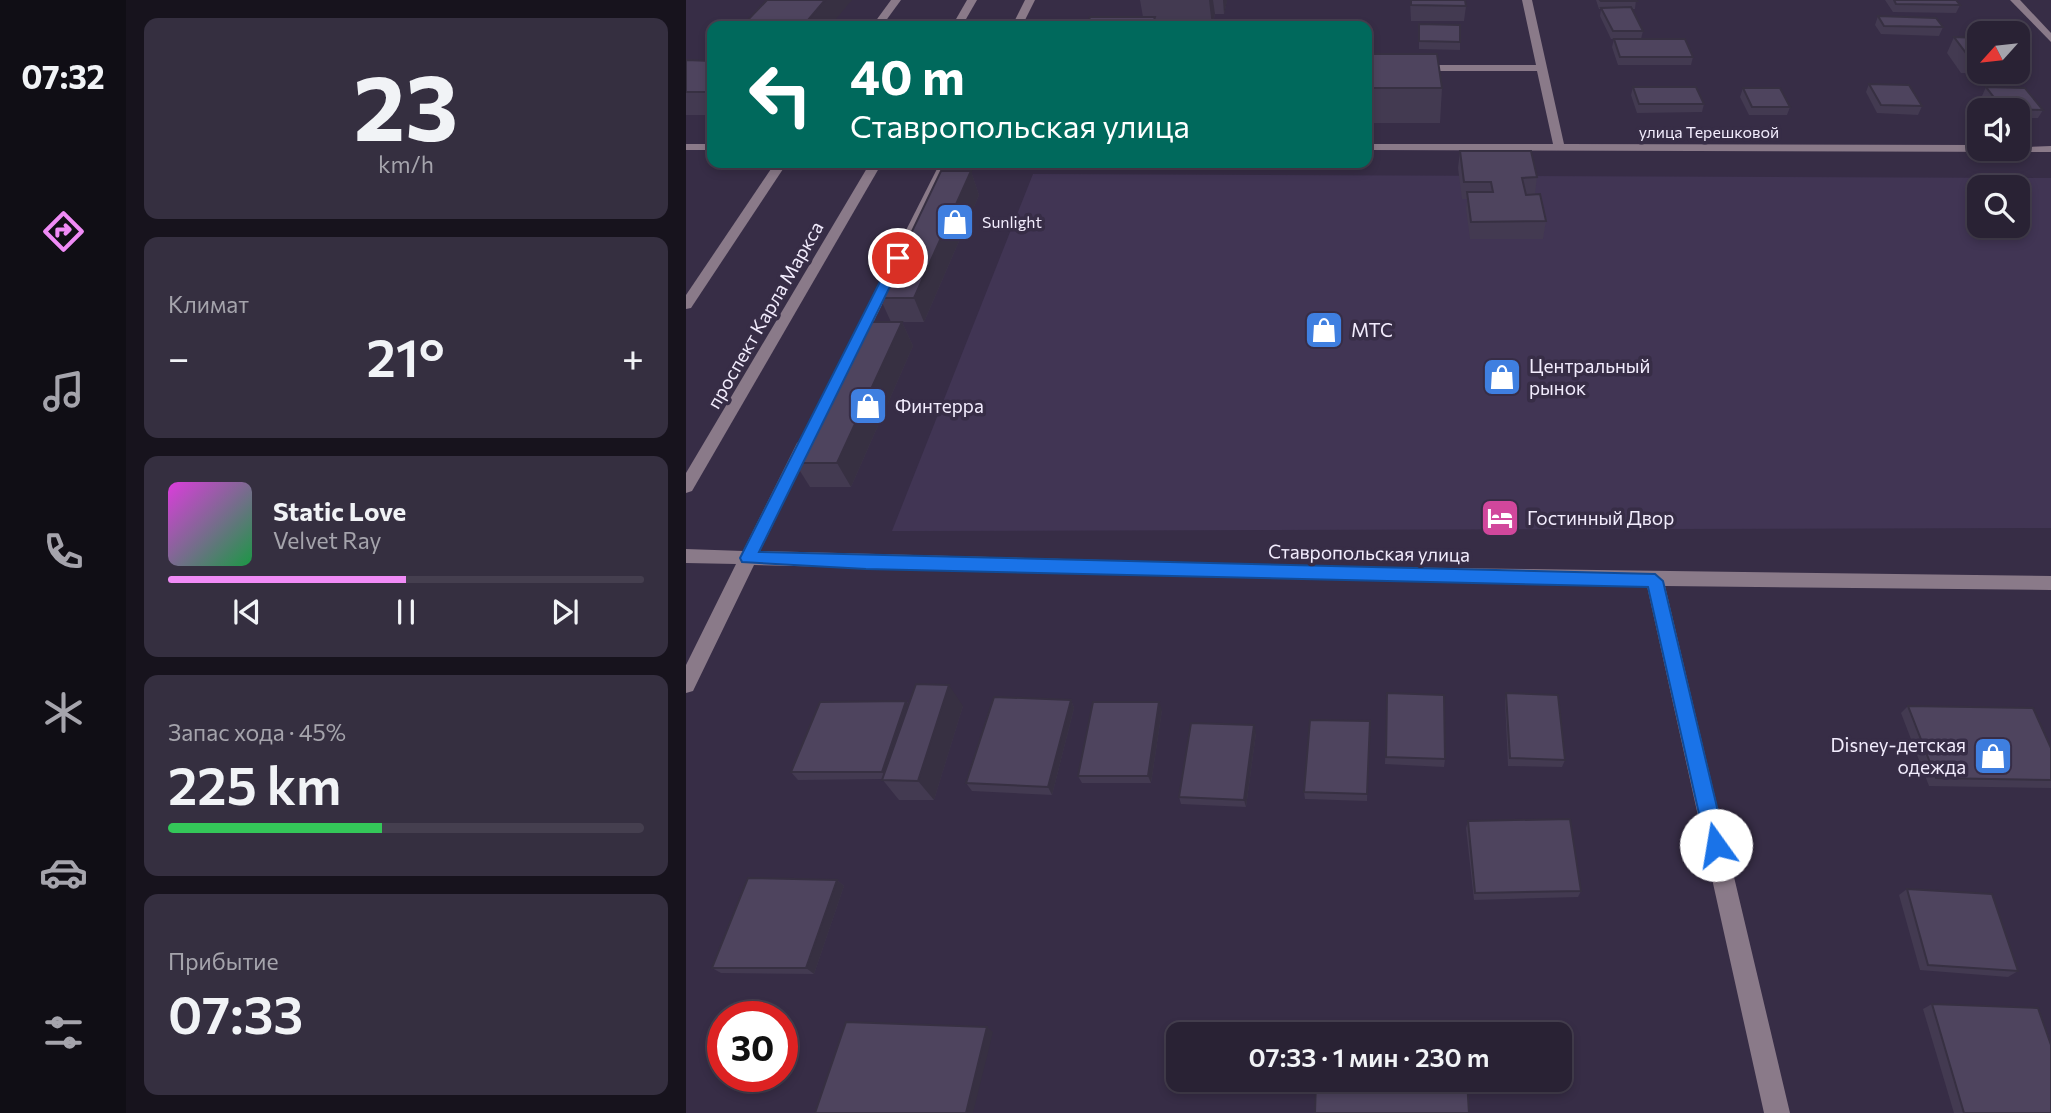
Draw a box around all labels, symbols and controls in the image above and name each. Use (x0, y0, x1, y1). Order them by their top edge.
north arrow (1967, 21, 2030, 84)
map controls (1967, 21, 2030, 238)
text: 40 m (850, 45, 965, 105)
text: 23 (354, 48, 458, 160)
icon: left (735, 49, 826, 140)
text: 07:32 (21, 56, 105, 96)
button: sound (1967, 98, 2030, 161)
text: Ставропольская улица (850, 105, 1190, 145)
street label: улица Терешковой (1639, 122, 1779, 141)
text: km/h (378, 150, 434, 178)
button: search (1967, 175, 2030, 238)
shop icon: Sunlight (934, 201, 976, 243)
icon: directions (39, 207, 88, 256)
place label: Sunlight (982, 212, 1043, 231)
street label: проспект Карла Маркса (702, 217, 828, 412)
pin (868, 228, 928, 288)
icon: arrive (879, 239, 917, 277)
text: Климат (168, 290, 249, 318)
shop icon: МТС (1303, 309, 1345, 351)
place label: МТС (1351, 318, 1393, 341)
text: 21° (366, 324, 445, 388)
text: − (168, 333, 190, 380)
text: + (622, 333, 644, 380)
place label: Центральный рынок (1529, 354, 1651, 399)
shop icon: Центральный рынок (1481, 356, 1523, 398)
icon: music (39, 367, 88, 416)
shop icon: Финтерра (847, 385, 889, 427)
place label: Финтерра (895, 394, 984, 417)
text: Static Love (273, 495, 406, 526)
hotel icon: Гостинный Двор (1479, 497, 1521, 539)
place label: Гостинный Двор (1527, 506, 1674, 529)
text: Velvet Ray (273, 526, 381, 554)
icon: phone (39, 527, 88, 576)
street label: Ставропольская улица (1268, 539, 1470, 566)
icon: previous (228, 593, 266, 631)
icon: pause (387, 593, 425, 631)
icon: next (546, 593, 584, 631)
icon: climate (39, 688, 88, 737)
text: Запас хода · 45% (168, 718, 346, 746)
place label: Disney-детская одежда (1831, 733, 1966, 778)
shop icon: Disney-детская одежда (1972, 735, 2014, 777)
text: 225 km (168, 752, 341, 816)
position arrow (1679, 808, 1753, 882)
icon: car (39, 848, 88, 897)
text: Прибытие (168, 947, 279, 975)
text: 07:33 (168, 981, 303, 1045)
speed limit sign: 30 (707, 1001, 798, 1092)
icon: filters (39, 1008, 88, 1057)
text: 07:33 · 1 мин · 230 m (1249, 1041, 1489, 1072)

